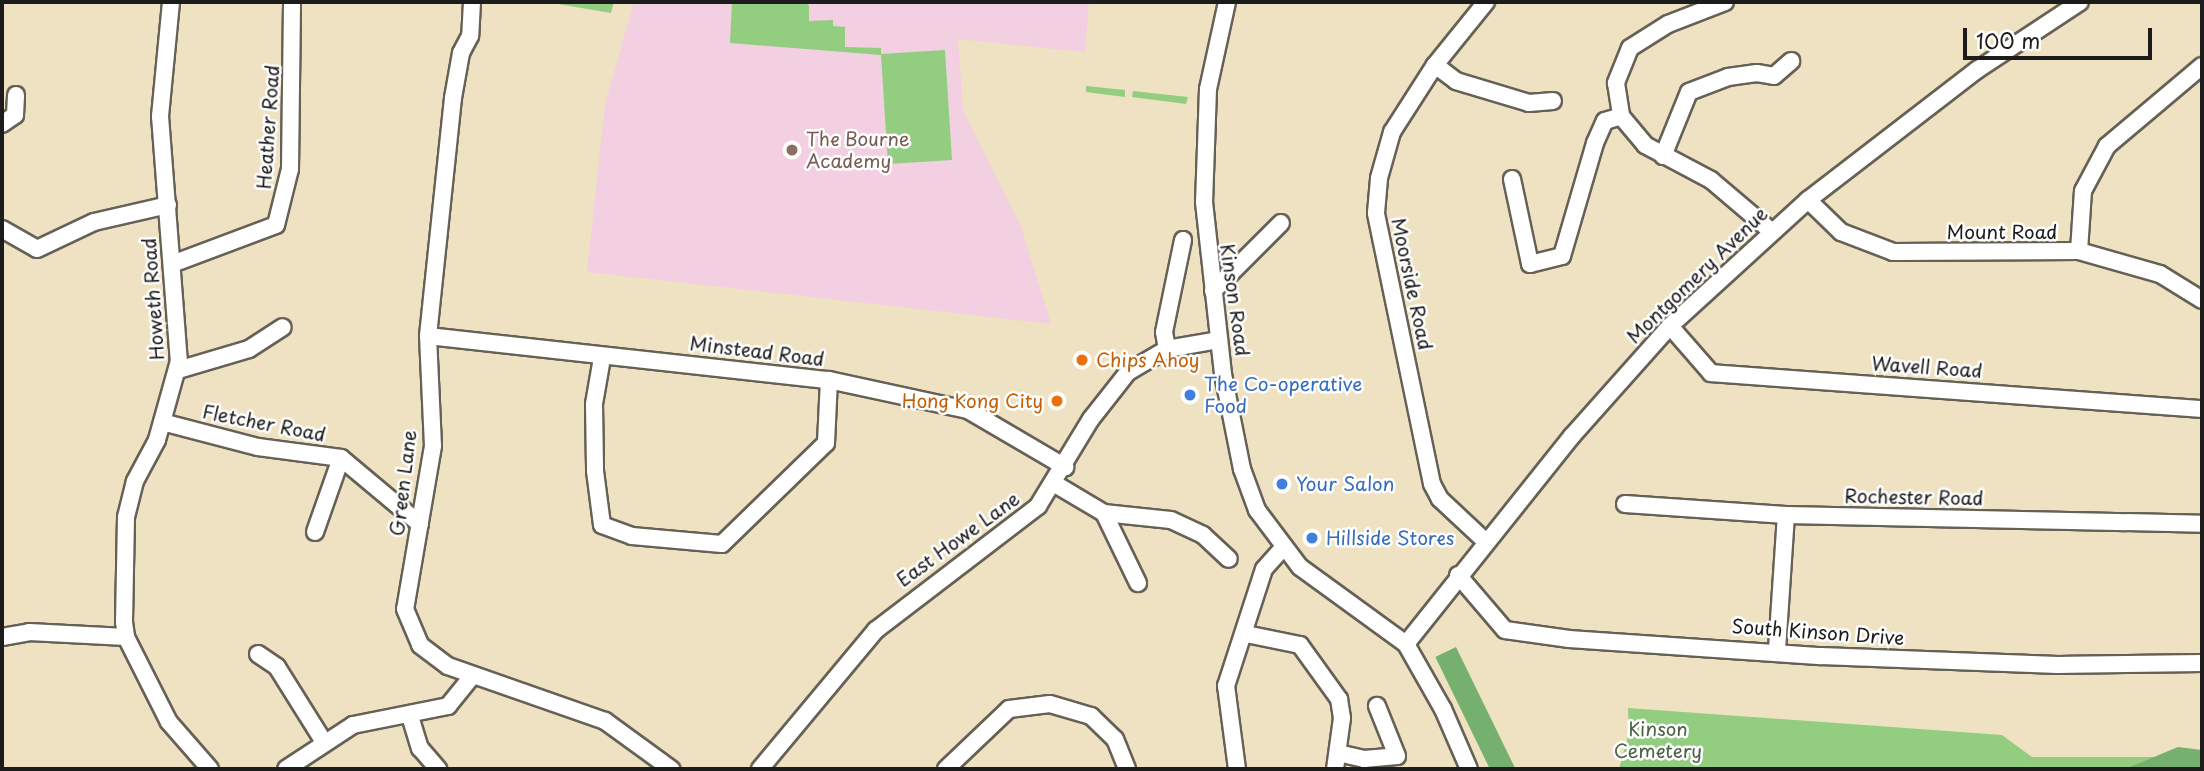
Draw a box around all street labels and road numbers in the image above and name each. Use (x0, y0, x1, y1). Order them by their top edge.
street label: Heather Road (252, 64, 284, 190)
street label: Montgomery Avenue (1622, 202, 1772, 348)
street label: Moorside Road (1387, 216, 1437, 352)
street label: Mount Road (1947, 221, 2057, 243)
street label: Howeth Road (137, 237, 169, 361)
street label: Kinson Road (1216, 243, 1254, 357)
street label: Minstead Road (688, 331, 826, 371)
street label: Wavell Road (1871, 352, 1983, 382)
street label: Fletcher Road (200, 400, 328, 446)
street label: Green Lane (385, 428, 421, 538)
street label: Rochester Road (1843, 484, 1985, 510)
street label: East Howe Lane (892, 487, 1024, 591)
street label: South Kinson Drive (1731, 615, 1905, 649)

